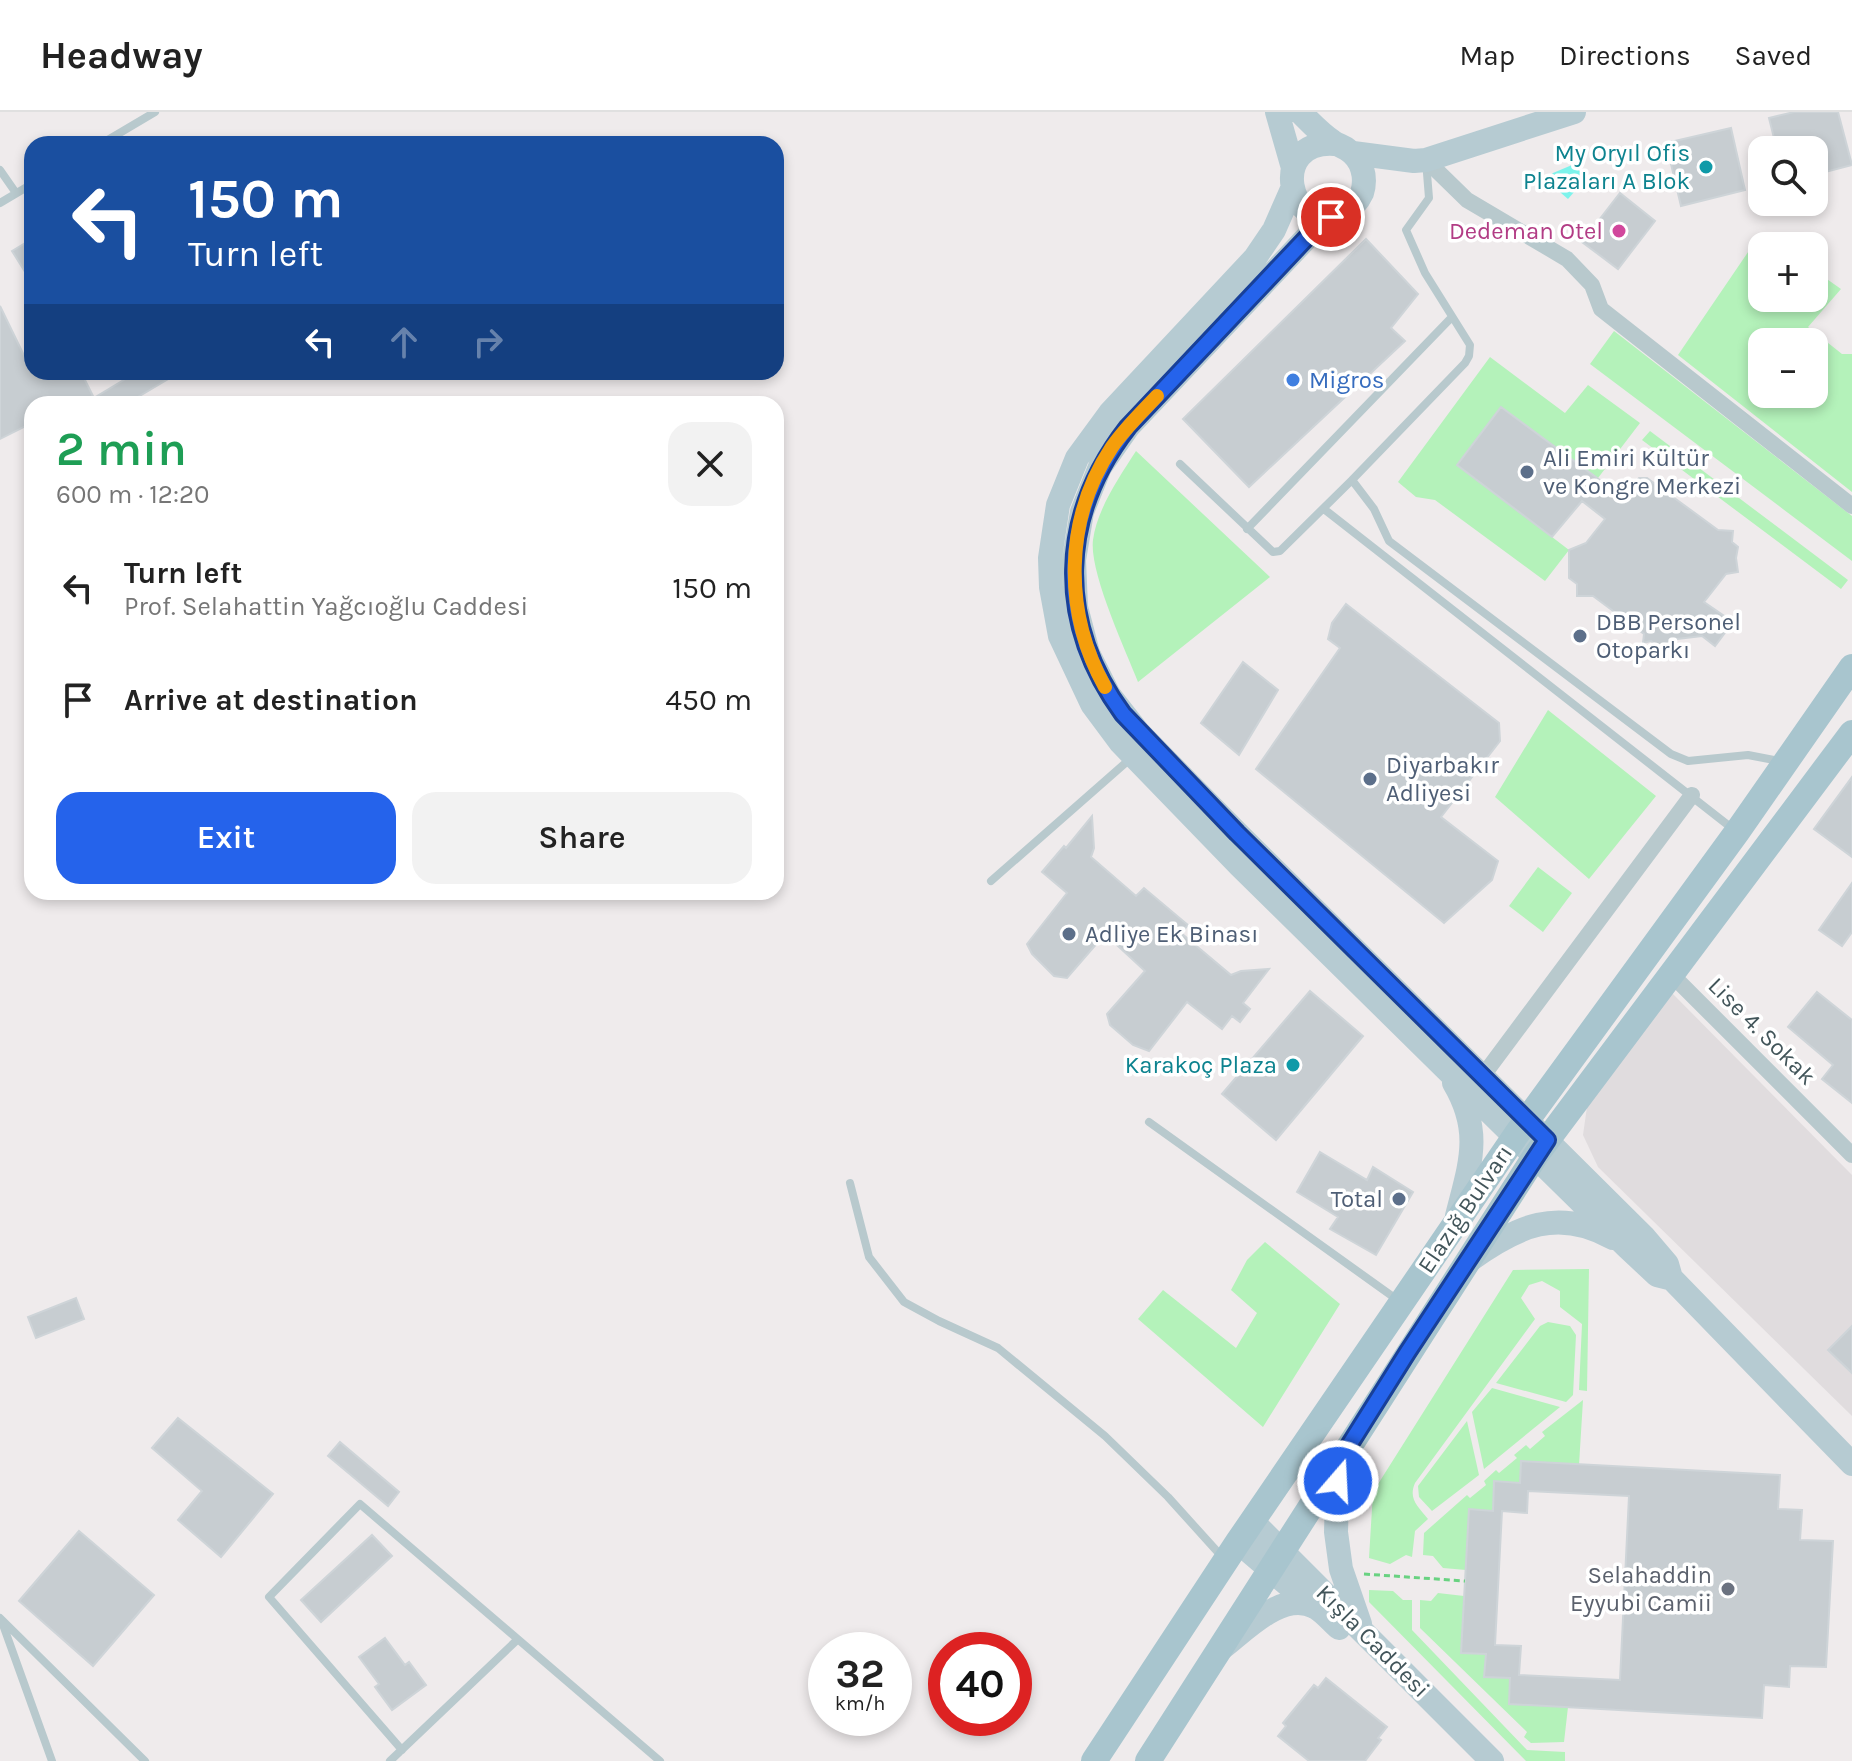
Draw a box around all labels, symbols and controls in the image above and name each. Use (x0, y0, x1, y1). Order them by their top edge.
text: Headway (40, 33, 203, 78)
text: Map (1460, 39, 1515, 72)
text: Directions (1559, 39, 1691, 72)
text: Saved (1735, 39, 1812, 72)
map controls (1748, 136, 1828, 408)
button: search (1748, 136, 1828, 216)
place label: My Oryıl Ofis Plazaları A Blok (1523, 139, 1690, 195)
marker: My Oryıl Ofis Plazaları A Blok (1697, 158, 1715, 176)
text: 150 m (188, 166, 343, 231)
icon: left (56, 168, 160, 272)
pin (1297, 183, 1365, 251)
icon: arrive (1309, 195, 1353, 239)
place label: Dedeman Otel (1449, 217, 1603, 245)
marker: Dedeman Otel (1610, 222, 1628, 240)
button: + (1748, 232, 1828, 312)
text: Turn left (188, 233, 323, 275)
icon: left (298, 320, 342, 364)
icon: ahead (382, 320, 426, 364)
icon: right (466, 320, 510, 364)
button: − (1748, 328, 1828, 408)
place label: Migros (1309, 366, 1384, 394)
marker: Migros (1284, 371, 1302, 389)
text: 2 min (56, 421, 187, 477)
button: close (668, 422, 752, 506)
place label: Ali Emiri Kültür ve Kongre Merkezi (1543, 444, 1741, 500)
marker: Ali Emiri Kültür ve Kongre Merkezi (1518, 463, 1536, 481)
text: 600 m · 12:20 (56, 479, 209, 510)
text: Turn left (124, 555, 242, 591)
icon: left (56, 566, 100, 610)
text: 150 m (672, 570, 752, 606)
text: Prof. Selahattin Yağcıoğlu Caddesi (124, 591, 528, 622)
place label: DBB Personel Otoparkı (1596, 608, 1741, 664)
marker: DBB Personel Otoparkı (1571, 627, 1589, 645)
icon: arrive (56, 678, 100, 722)
text: Arrive at destination (124, 682, 418, 718)
text: 450 m (665, 682, 752, 718)
place label: Diyarbakır Adliyesi (1386, 751, 1499, 807)
marker: Diyarbakır Adliyesi (1361, 770, 1379, 788)
button: Exit (56, 792, 396, 884)
button: Share (412, 792, 752, 884)
place label: Adliye Ek Binası (1085, 920, 1258, 948)
marker: Adliye Ek Binası (1060, 925, 1078, 943)
street label: Lise 4. Sokak (1703, 972, 1821, 1090)
place label: Karakoç Plaza (1125, 1051, 1277, 1079)
marker: Karakoç Plaza (1284, 1056, 1302, 1074)
street label: Elazığ Bulvarı (1412, 1140, 1518, 1278)
place label: Total (1331, 1185, 1383, 1213)
marker: Total (1390, 1190, 1408, 1208)
position arrow (1296, 1439, 1380, 1523)
place label: Selahaddin Eyyubi Camii (1570, 1561, 1712, 1617)
street label: Kışla Caddesi (1311, 1579, 1435, 1703)
marker: Selahaddin Eyyubi Camii (1719, 1580, 1737, 1598)
speed limit sign: 40 (928, 1632, 1032, 1736)
text: 32 (835, 1650, 885, 1697)
text: km/h (835, 1692, 885, 1715)

